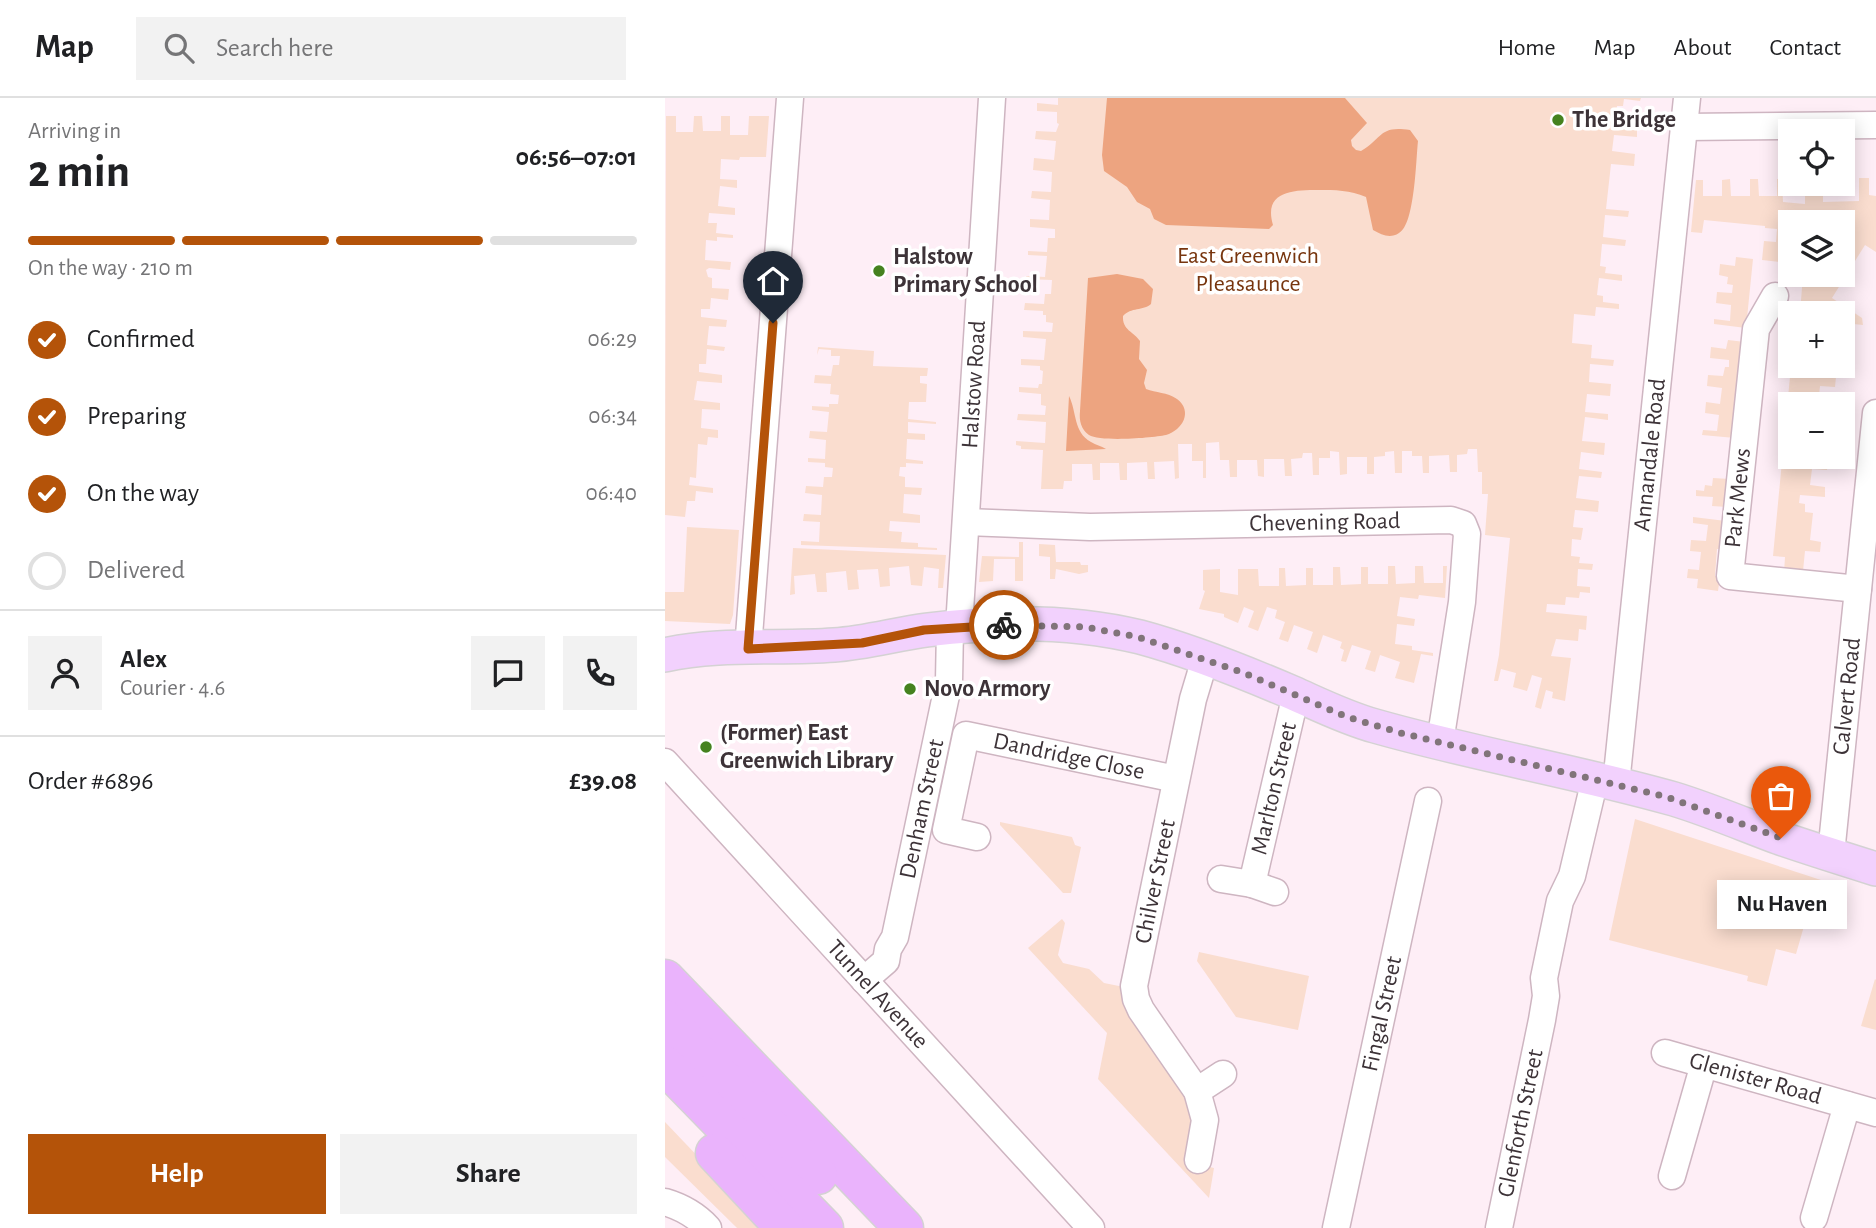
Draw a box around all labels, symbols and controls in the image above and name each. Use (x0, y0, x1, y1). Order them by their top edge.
search box (136, 17, 626, 80)
icon: search (160, 29, 198, 67)
text: Map (35, 31, 94, 64)
text: Search here (216, 35, 334, 61)
text: Home (1498, 36, 1556, 60)
text: Map (1594, 36, 1636, 60)
text: About (1674, 36, 1731, 60)
text: Contact (1769, 36, 1841, 60)
place label: The Bridge (1572, 108, 1676, 132)
marker: The Bridge (1550, 112, 1566, 128)
map controls (1778, 119, 1855, 469)
button: locate (1778, 119, 1855, 196)
text: Arriving in (28, 120, 121, 143)
text: 06:56–07:01 (516, 144, 637, 170)
text: 2 min (28, 149, 130, 195)
button: layers (1778, 210, 1855, 287)
park label: East Greenwich Pleasaunce (1177, 244, 1319, 296)
place label: Halstow Primary School (893, 245, 1038, 297)
pin (743, 251, 803, 323)
text: On the way · 210 m (28, 257, 193, 280)
icon: home (754, 262, 792, 300)
marker: Halstow Primary School (871, 263, 887, 279)
button: + (1778, 301, 1855, 378)
street label: Halstow Road (958, 320, 990, 449)
icon: check (28, 321, 66, 359)
text: Confirmed (87, 326, 195, 352)
text: 06:29 (588, 328, 637, 351)
street label: Annandale Road (1630, 377, 1670, 532)
button: − (1778, 392, 1855, 469)
icon: check (28, 398, 66, 436)
text: Preparing (87, 403, 186, 429)
text: 06:34 (588, 405, 637, 428)
street label: Park Mews (1721, 447, 1755, 549)
icon: check (28, 475, 66, 513)
text: On the way (87, 480, 199, 506)
text: 06:40 (586, 482, 637, 505)
street label: Chevening Road (1249, 509, 1401, 536)
text: Delivered (87, 557, 185, 583)
courier (969, 590, 1039, 660)
icon: bike (985, 606, 1023, 644)
button: person (28, 636, 102, 710)
button: chat (471, 636, 545, 710)
button: phone (563, 636, 637, 710)
street label: Calvert Road (1829, 637, 1865, 756)
text: Alex (120, 646, 167, 672)
text: Courier · 4.6 (120, 677, 225, 700)
place label: Novo Armory (924, 677, 1051, 701)
marker: Novo Armory (902, 681, 918, 697)
street label: Marlton Street (1247, 720, 1301, 857)
place label: (Former) East Greenwich Library (720, 721, 894, 773)
street label: Dandridge Close (991, 729, 1147, 784)
street label: Denham Street (896, 737, 948, 881)
marker: (Former) East Greenwich Library (698, 739, 714, 755)
pin (1751, 766, 1811, 838)
text: Order #6896 (28, 768, 153, 794)
text: £39.08 (569, 768, 637, 794)
icon: bag (1762, 777, 1800, 815)
street label: Chilver Street (1131, 817, 1180, 946)
callout: Nu Haven (1716, 880, 1846, 929)
text: Nu Haven (1737, 893, 1827, 916)
street label: Tunnel Avenue (822, 936, 933, 1053)
street label: Fingal Street (1358, 954, 1406, 1074)
street label: Glenforth Street (1494, 1047, 1548, 1199)
street label: Glenister Road (1687, 1049, 1824, 1109)
button: Help (28, 1134, 326, 1214)
button: Share (340, 1134, 637, 1214)

